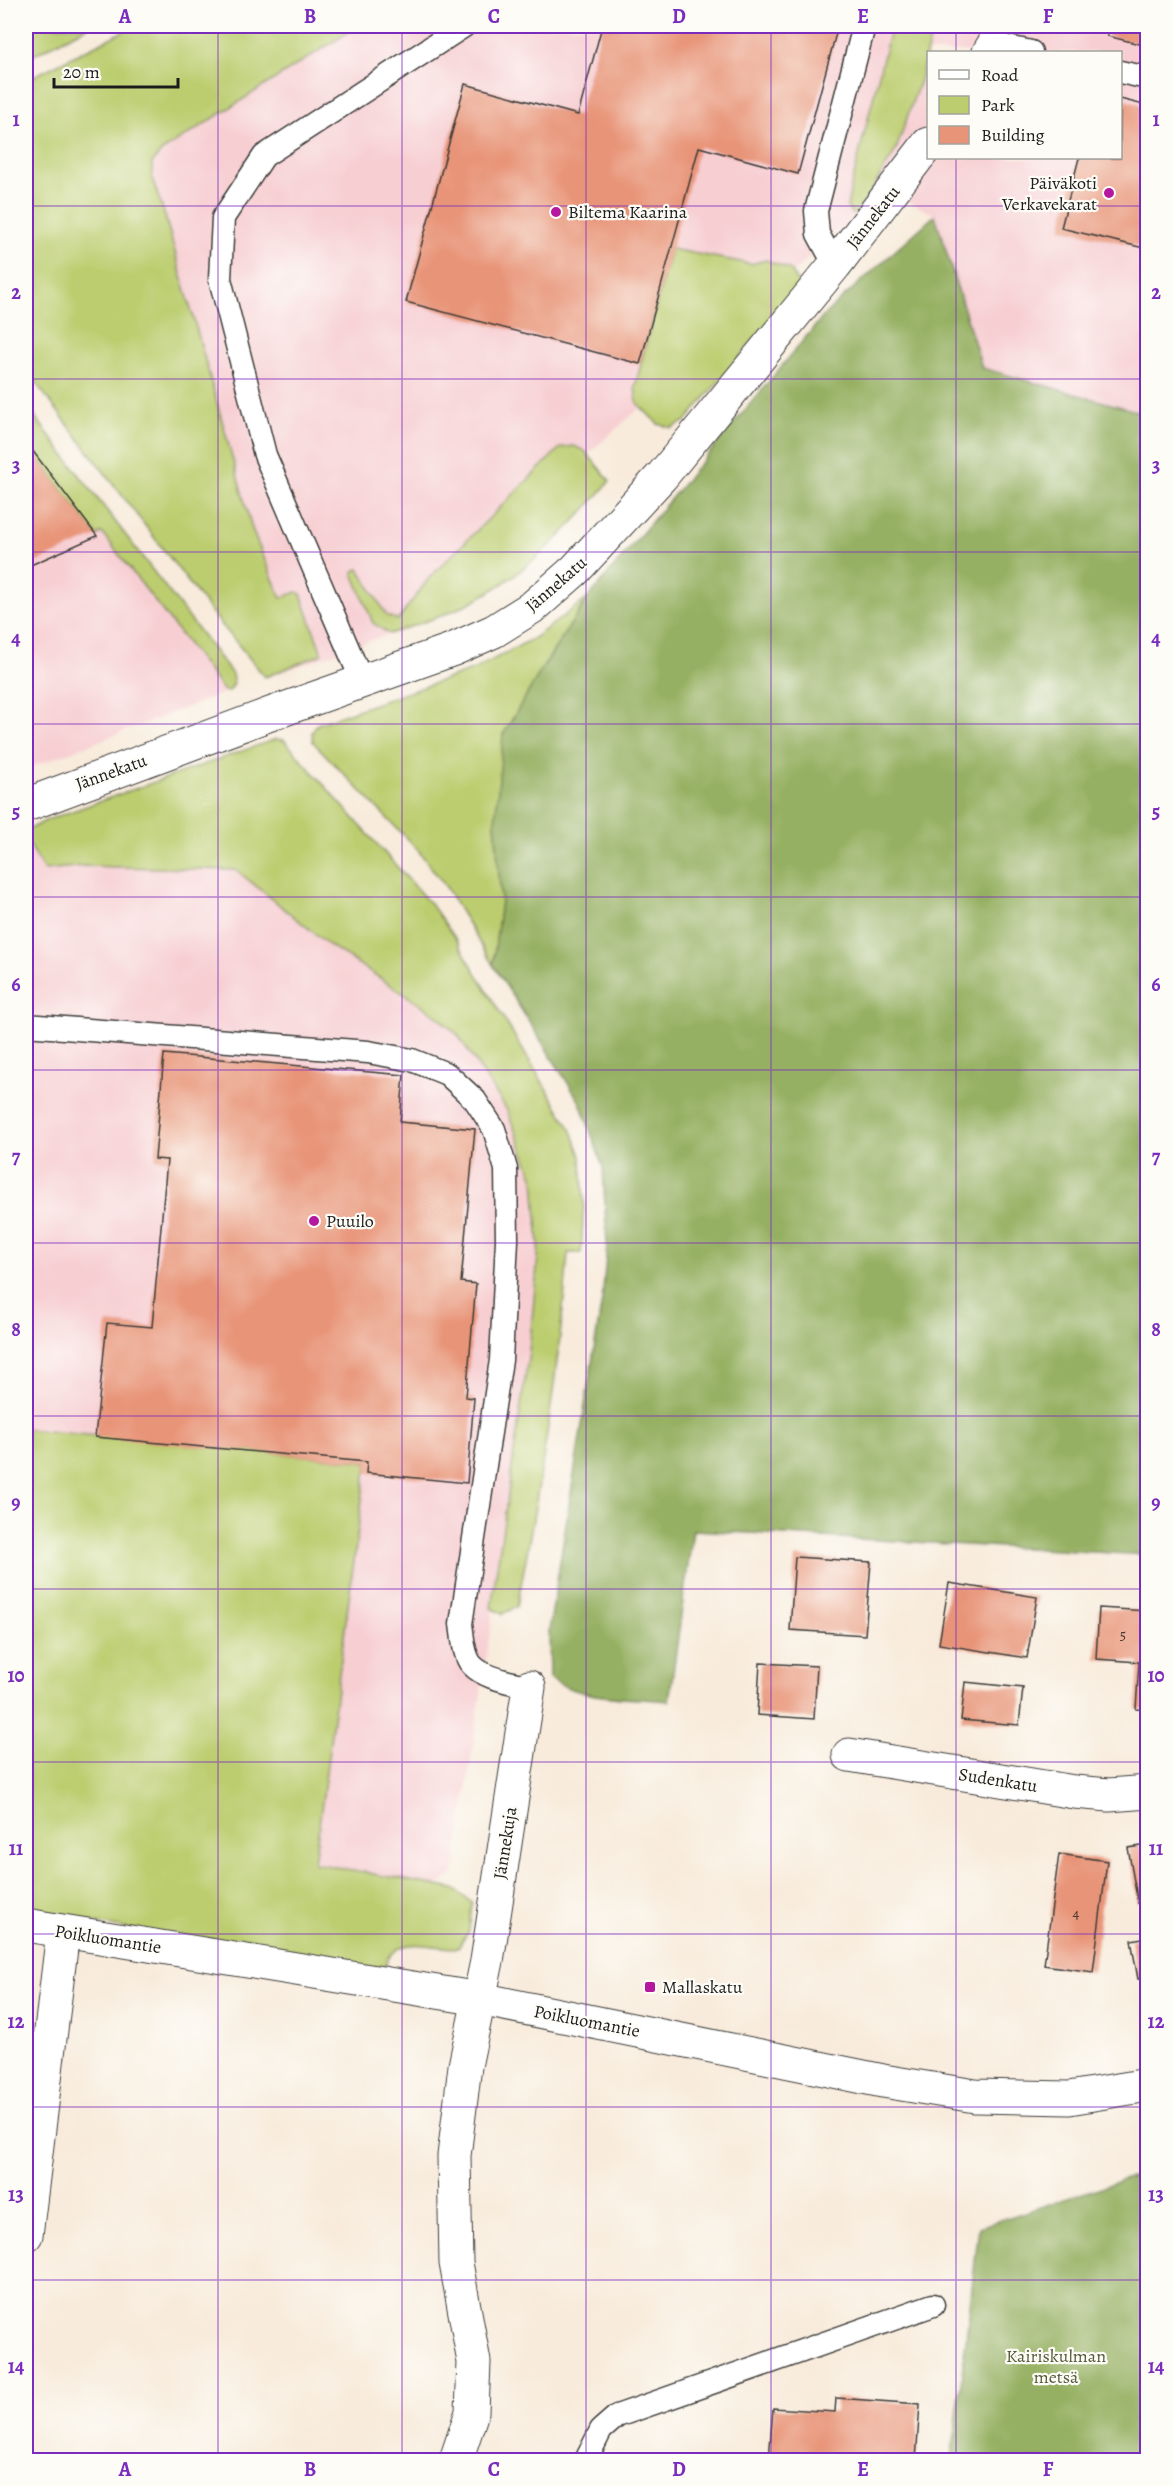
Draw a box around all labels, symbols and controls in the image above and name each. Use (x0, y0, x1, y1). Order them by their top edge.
text: A (118, 3, 132, 30)
text: B (304, 3, 316, 30)
text: C (488, 3, 500, 30)
text: D (672, 3, 686, 30)
text: E (857, 3, 869, 30)
text: F (1043, 3, 1054, 30)
scale bar (54, 51, 178, 89)
legend (927, 51, 1122, 159)
text: 20 m (63, 60, 100, 84)
text: Road (981, 63, 1019, 87)
text: Park (981, 93, 1015, 117)
text: 1 (12, 106, 20, 133)
text: 1 (1152, 106, 1160, 133)
text: Building (981, 123, 1045, 147)
place label: Päiväkoti Verkavekarat (1001, 171, 1097, 216)
street label: Jännekatu (841, 180, 905, 254)
marker: Päiväkoti Verkavekarat (1102, 186, 1116, 200)
place label: Biltema Kaarina (568, 200, 688, 224)
marker: Biltema Kaarina (549, 205, 563, 219)
text: 2 (11, 279, 21, 306)
text: 2 (1151, 279, 1161, 306)
text: 3 (12, 452, 20, 479)
text: 3 (1152, 452, 1160, 479)
street label: Jännekatu (520, 550, 592, 617)
text: 4 (11, 625, 21, 652)
text: 4 (1151, 625, 1161, 652)
street label: Jännekatu (72, 748, 150, 796)
text: 5 (12, 798, 20, 825)
text: 5 (1152, 798, 1160, 825)
text: 6 (11, 971, 21, 998)
text: 6 (1151, 971, 1161, 998)
text: 7 (12, 1143, 21, 1170)
text: 7 (1152, 1143, 1161, 1170)
place label: Puuilo (326, 1209, 374, 1233)
marker: Puuilo (307, 1214, 321, 1228)
text: 8 (11, 1316, 21, 1343)
text: 8 (1151, 1316, 1161, 1343)
text: 9 (11, 1489, 21, 1516)
text: 9 (1151, 1489, 1161, 1516)
house number: 5 (1120, 1625, 1126, 1645)
text: 10 (7, 1662, 25, 1689)
text: 10 (1147, 1662, 1165, 1689)
street label: Sudenkatu (957, 1762, 1039, 1798)
street label: Jännekuja (487, 1804, 523, 1881)
text: 11 (9, 1835, 23, 1862)
text: 11 (1149, 1835, 1163, 1862)
house number: 4 (1073, 1903, 1080, 1923)
street label: Poikluomantie (53, 1919, 163, 1959)
place label: Mallaskatu (662, 1975, 743, 1999)
marker: Mallaskatu (643, 1980, 657, 1994)
street label: Poikluomantie (532, 1999, 642, 2043)
text: 12 (8, 2008, 25, 2035)
text: 12 (1148, 2008, 1165, 2035)
text: 13 (8, 2181, 24, 2208)
text: 13 (1148, 2181, 1164, 2208)
park label: Kairiskulman metsä (1006, 2344, 1106, 2389)
text: 14 (8, 2353, 25, 2380)
text: 14 (1148, 2353, 1165, 2380)
text: A (118, 2456, 132, 2483)
text: B (304, 2456, 316, 2483)
text: C (488, 2456, 500, 2483)
text: D (672, 2456, 686, 2483)
text: E (857, 2456, 869, 2483)
text: F (1043, 2456, 1054, 2483)

